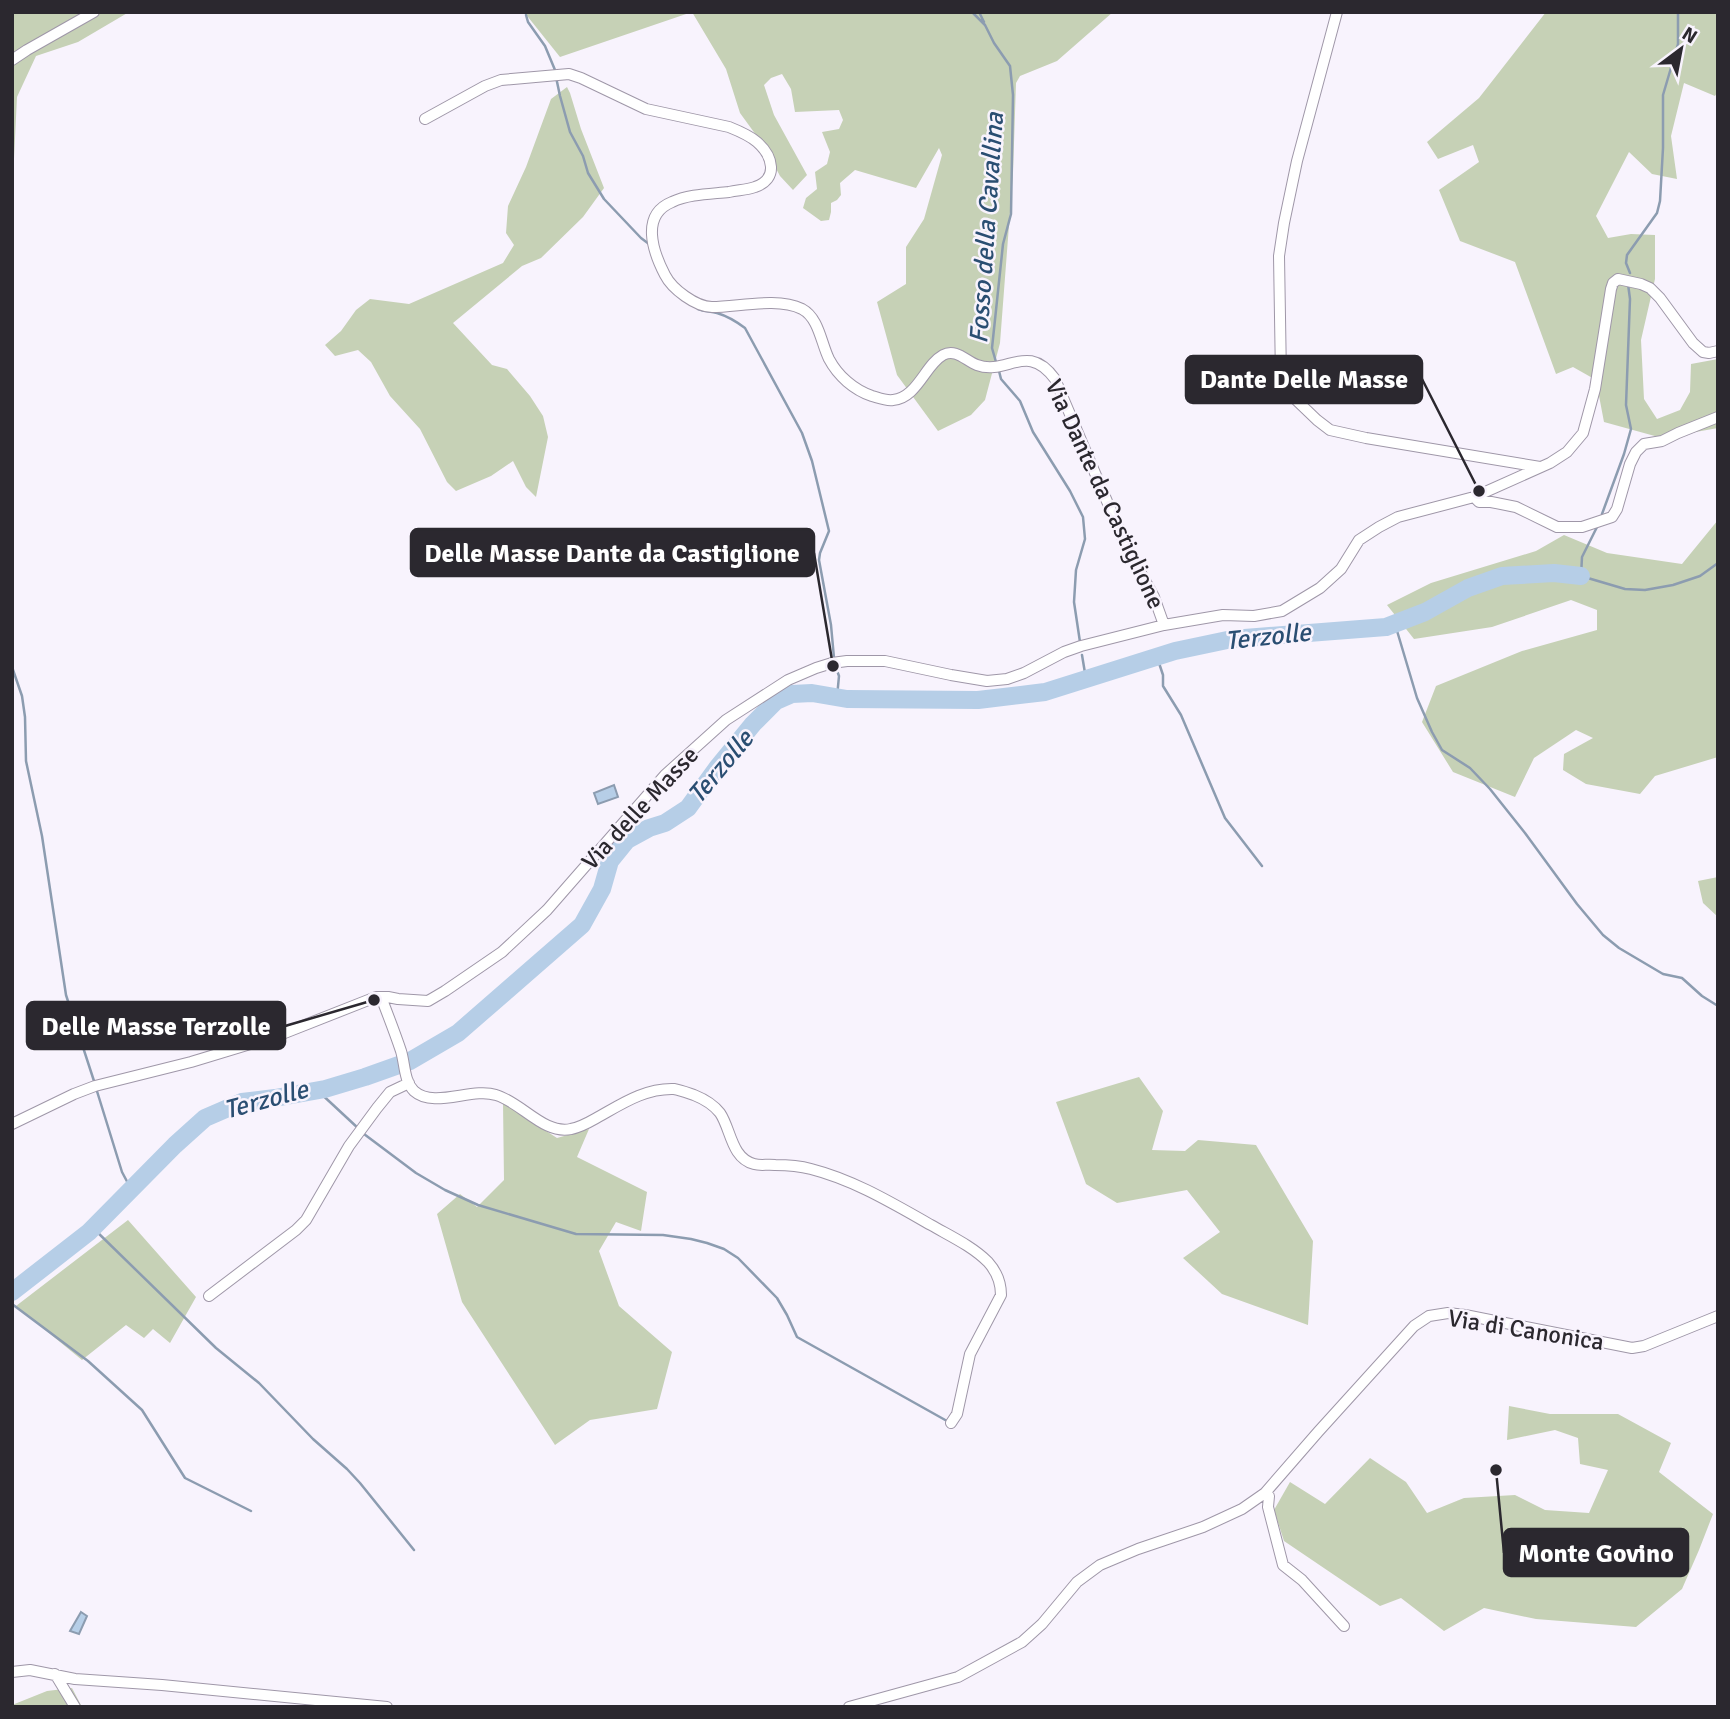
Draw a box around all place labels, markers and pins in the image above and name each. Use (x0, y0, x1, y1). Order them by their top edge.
callout: Dante Delle Masse (1186, 356, 1422, 403)
callout: Delle Masse Dante da Castiglione (411, 529, 814, 576)
callout: Delle Masse Terzolle (27, 1002, 285, 1049)
callout: Monte Govino (1504, 1529, 1688, 1576)

